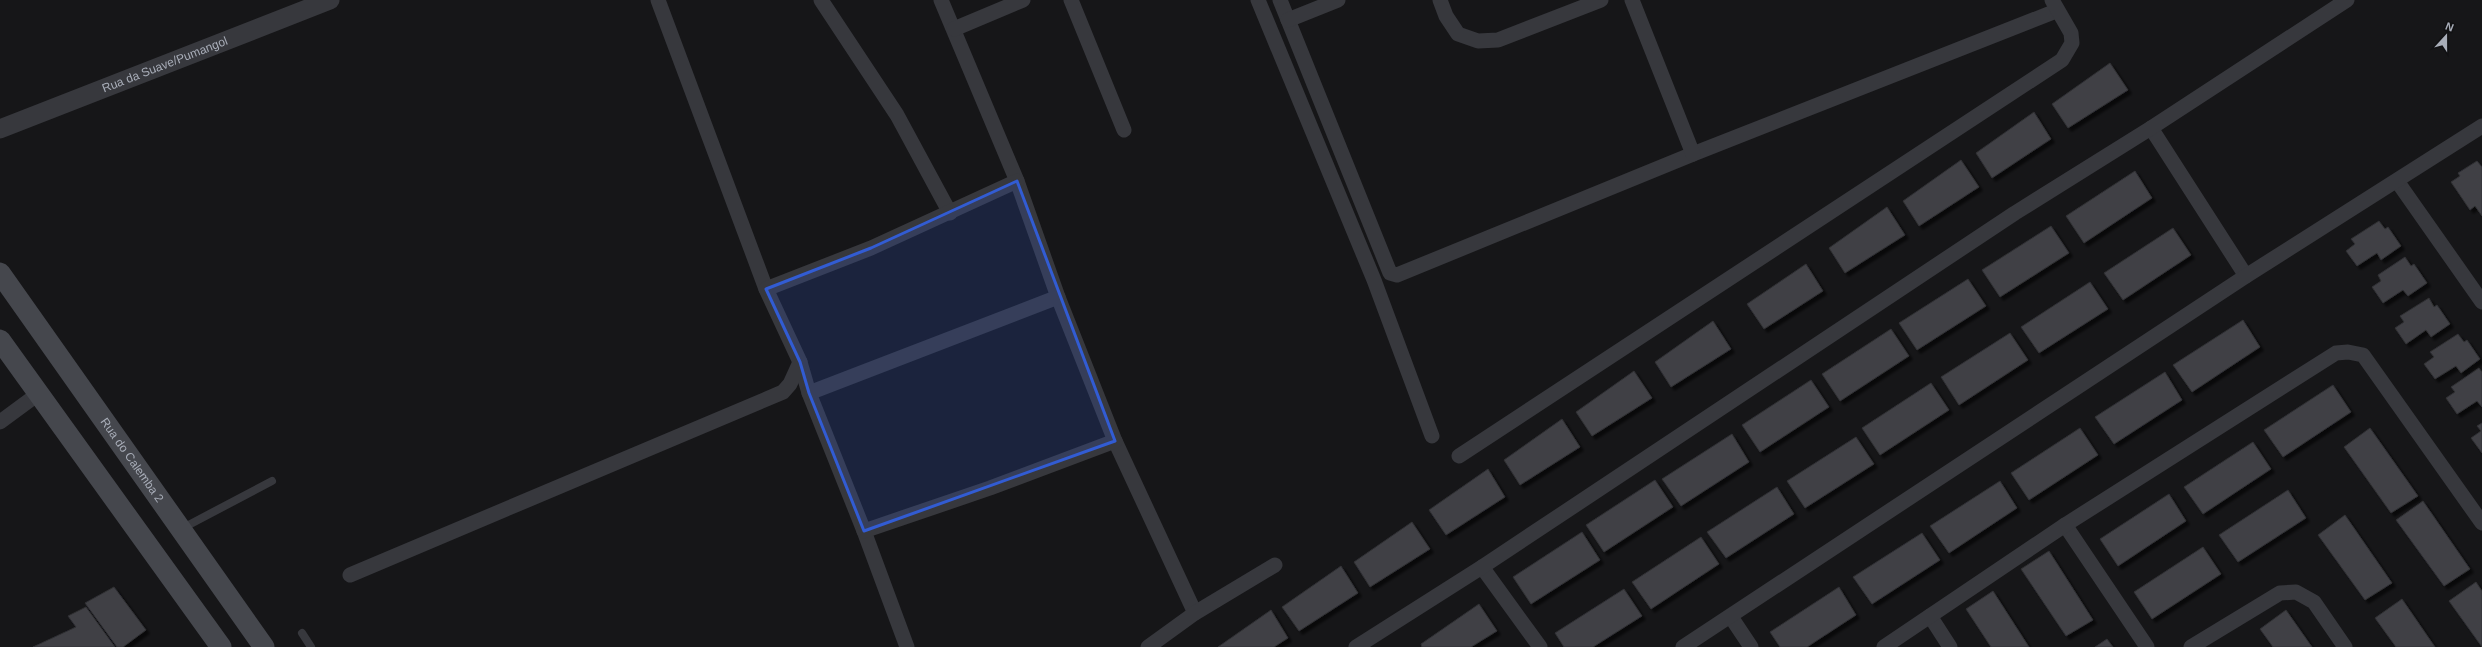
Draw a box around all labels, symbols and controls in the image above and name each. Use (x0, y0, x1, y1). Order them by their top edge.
north arrow (2426, 16, 2466, 56)
text: N (2444, 20, 2455, 34)
street label: Rua da Suave/Pumangol (100, 34, 230, 95)
street label: Rua do Calemba 2 (97, 415, 167, 505)

